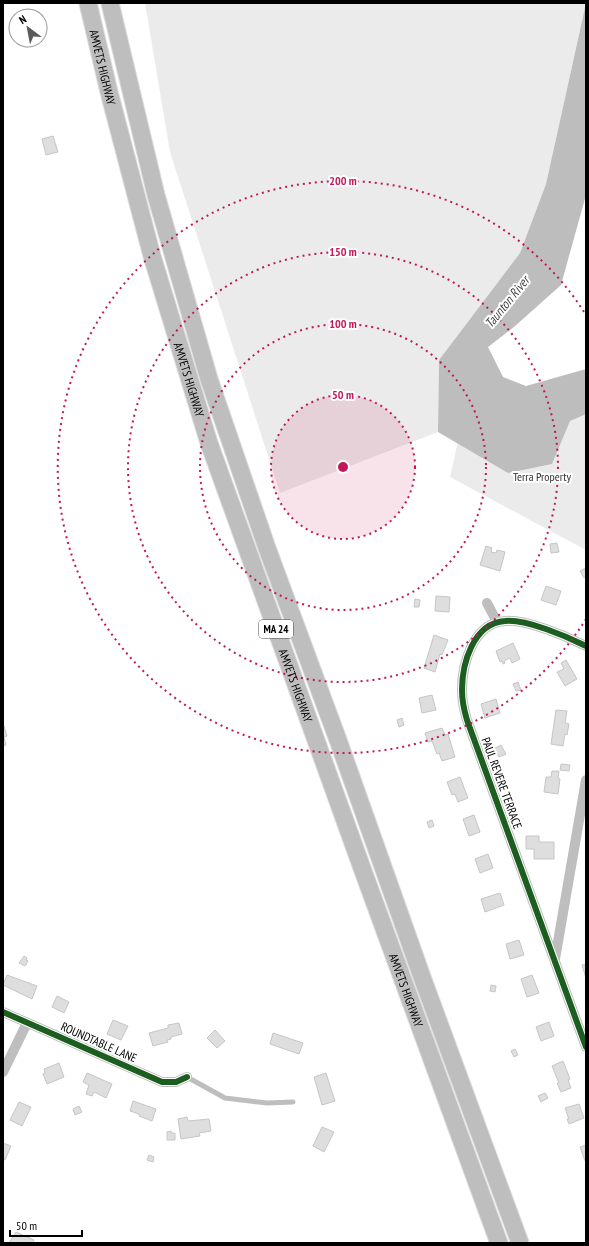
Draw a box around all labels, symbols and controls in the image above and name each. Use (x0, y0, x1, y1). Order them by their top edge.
north arrow (8, 8, 48, 48)
text: N (16, 12, 29, 27)
street label: AMVETS HIGHWAY (87, 28, 120, 107)
text: 200 m (329, 173, 357, 188)
text: 150 m (329, 244, 357, 259)
water label: Taunton River (481, 271, 535, 331)
text: 100 m (329, 316, 357, 331)
street label: AMVETS HIGHWAY (171, 340, 208, 419)
text: 50 m (332, 387, 354, 402)
centre of rings (336, 460, 350, 474)
park label: Terra Property (513, 469, 572, 484)
road number: MA 24 (259, 620, 293, 638)
street label: AMVETS HIGHWAY (276, 647, 316, 725)
street label: PAUL REVERE TERRACE (478, 735, 526, 831)
street label: AMVETS HIGHWAY (386, 951, 427, 1029)
street label: ROUNDTABLE LANE (59, 1019, 139, 1065)
scale bar (10, 1212, 82, 1238)
text: 50 m (16, 1218, 37, 1233)

